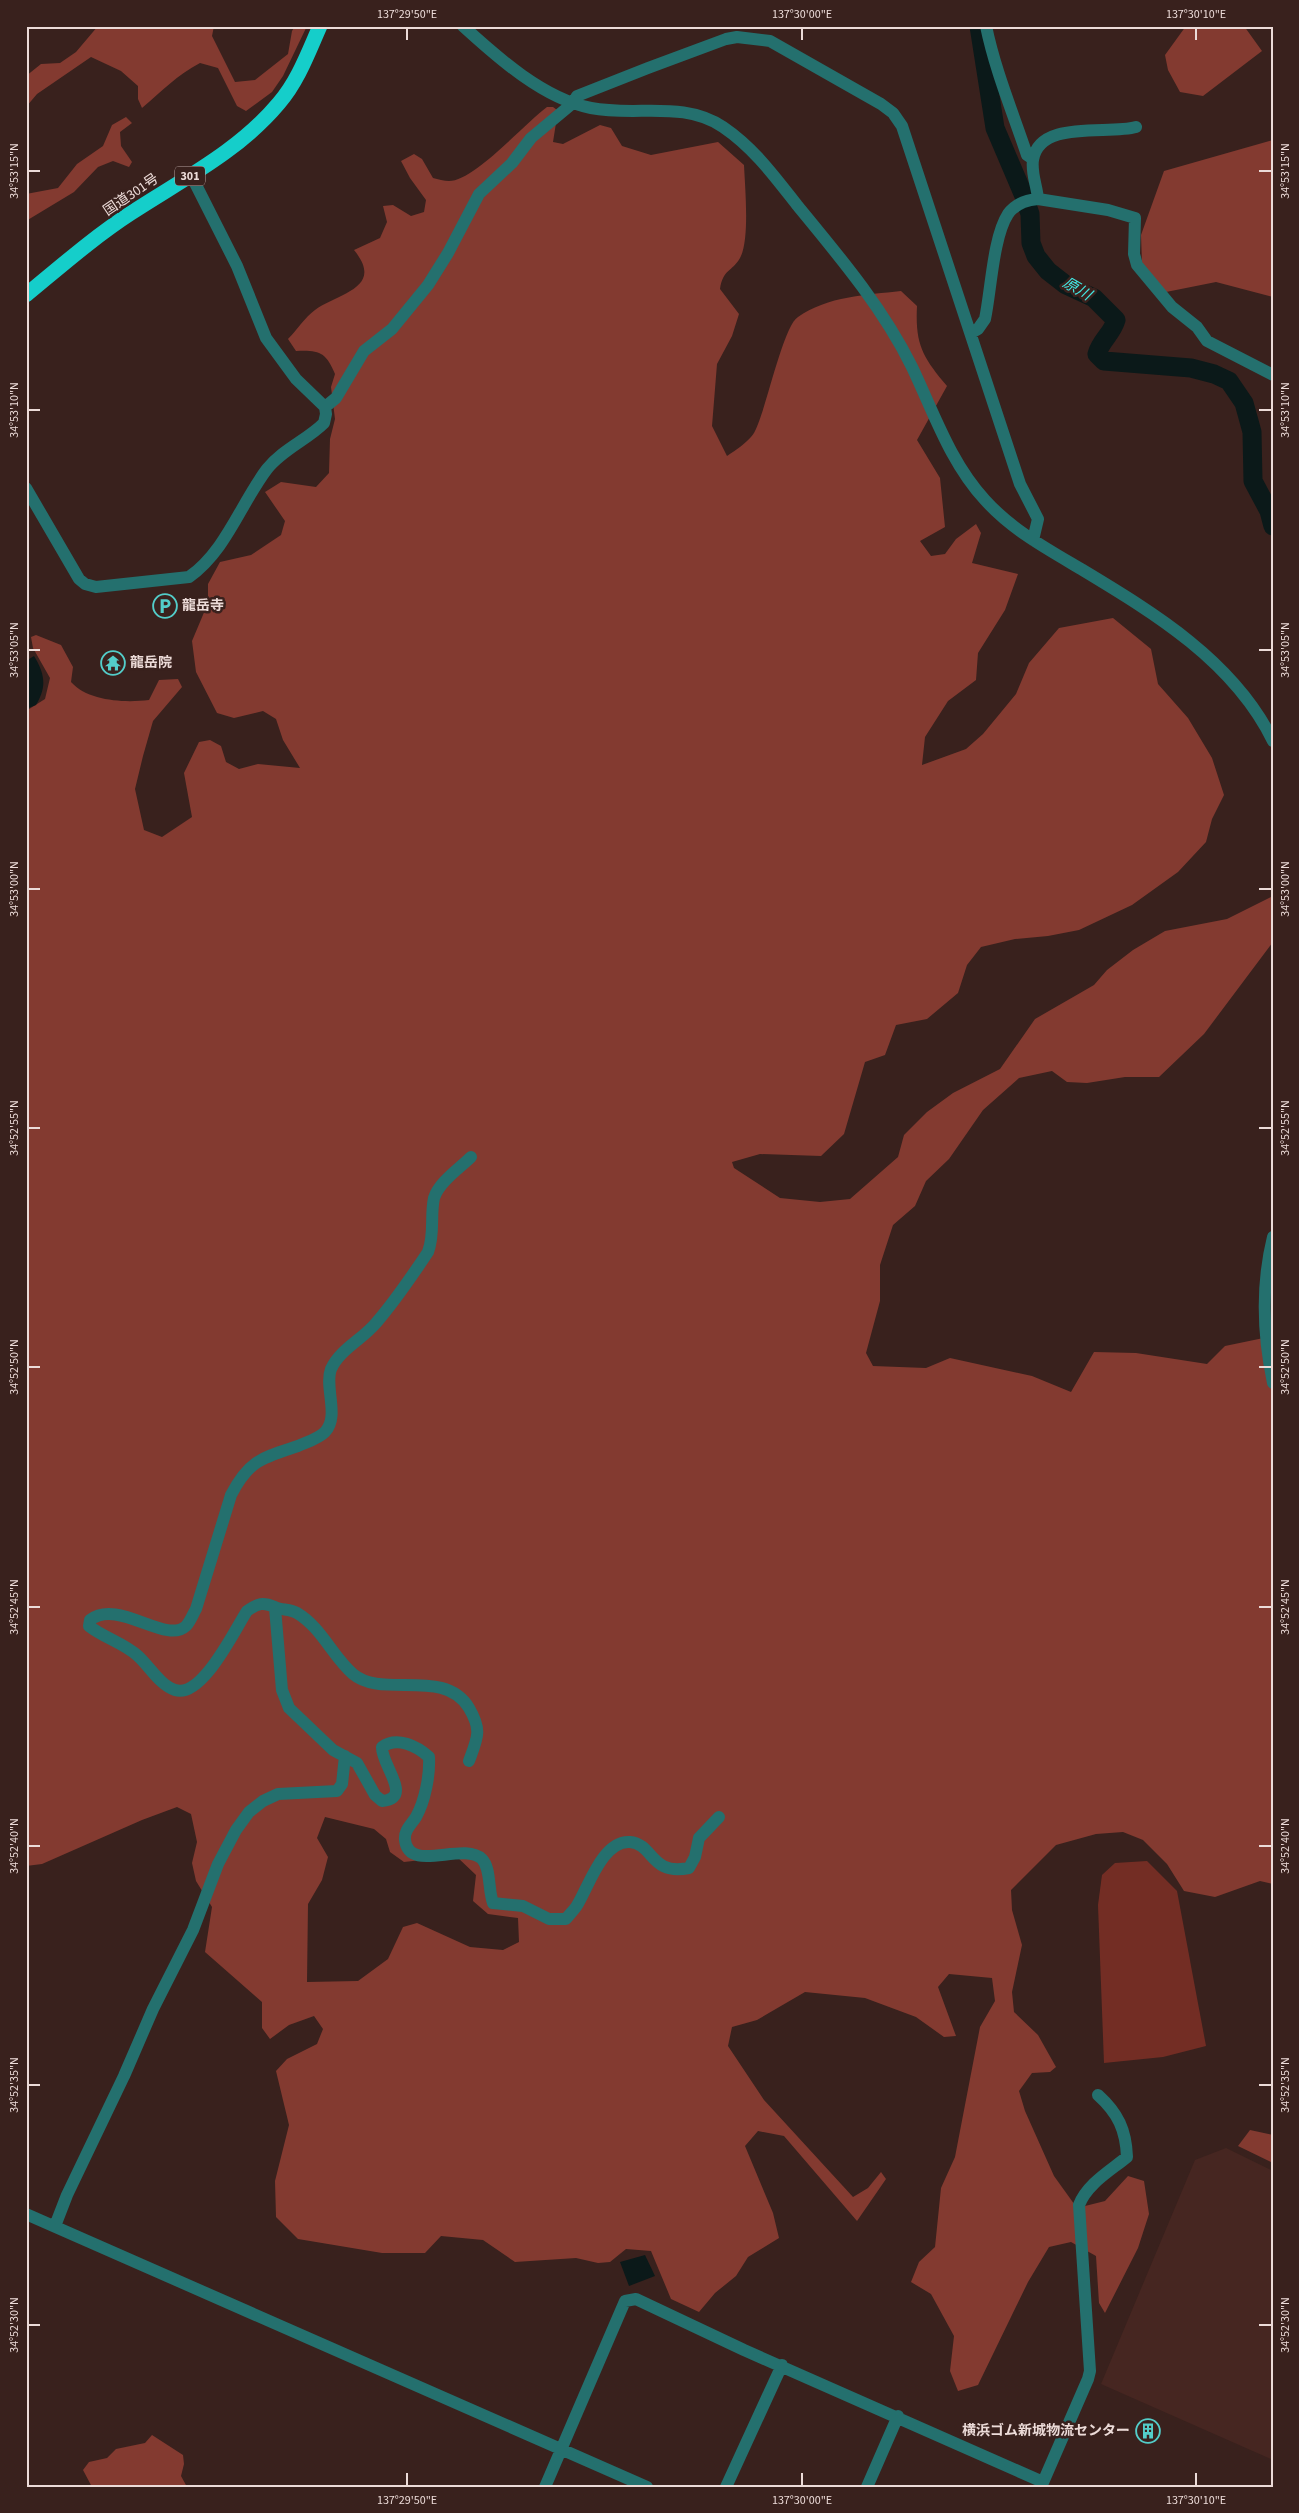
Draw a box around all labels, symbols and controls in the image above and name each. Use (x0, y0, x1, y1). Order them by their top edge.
text: 137°29'50"E (377, 6, 437, 23)
text: 137°30'00"E (772, 6, 832, 23)
text: 137°30'10"E (1166, 6, 1226, 23)
text: 34°53'15"N (6, 143, 23, 199)
text: 34°53'15"N (1277, 143, 1294, 199)
road number: 301 (175, 167, 205, 186)
street label: 国道301号 (99, 169, 163, 221)
water label: 原川 (1059, 272, 1097, 307)
text: 34°53'10"N (6, 382, 23, 438)
text: 34°53'10"N (1277, 382, 1294, 438)
parking icon: 龍岳寺 (152, 593, 178, 619)
place label: 龍岳寺 (182, 596, 224, 616)
text: 34°53'05"N (6, 622, 23, 678)
text: 34°53'05"N (1277, 622, 1294, 678)
temple icon: 龍岳院 (100, 650, 126, 676)
place label: 龍岳院 (130, 653, 172, 673)
text: 34°53'00"N (6, 861, 23, 917)
text: 34°53'00"N (1277, 861, 1294, 917)
text: 34°52'55"N (6, 1100, 23, 1156)
text: 34°52'55"N (1277, 1100, 1294, 1156)
text: 34°52'50"N (6, 1339, 23, 1395)
text: 34°52'50"N (1277, 1339, 1294, 1395)
text: 34°52'45"N (6, 1579, 23, 1635)
text: 34°52'45"N (1277, 1579, 1294, 1635)
text: 34°52'40"N (6, 1818, 23, 1874)
text: 34°52'40"N (1277, 1818, 1294, 1874)
text: 34°52'35"N (6, 2057, 23, 2113)
text: 34°52'35"N (1277, 2057, 1294, 2113)
text: 34°52'30"N (6, 2297, 23, 2353)
text: 34°52'30"N (1277, 2297, 1294, 2353)
building icon: 横浜ゴム新城物流センター (1135, 2418, 1161, 2444)
place label: 横浜ゴム新城物流センター (962, 2421, 1130, 2441)
text: 137°29'50"E (377, 2492, 437, 2509)
text: 137°30'00"E (772, 2492, 832, 2509)
text: 137°30'10"E (1166, 2492, 1226, 2509)

